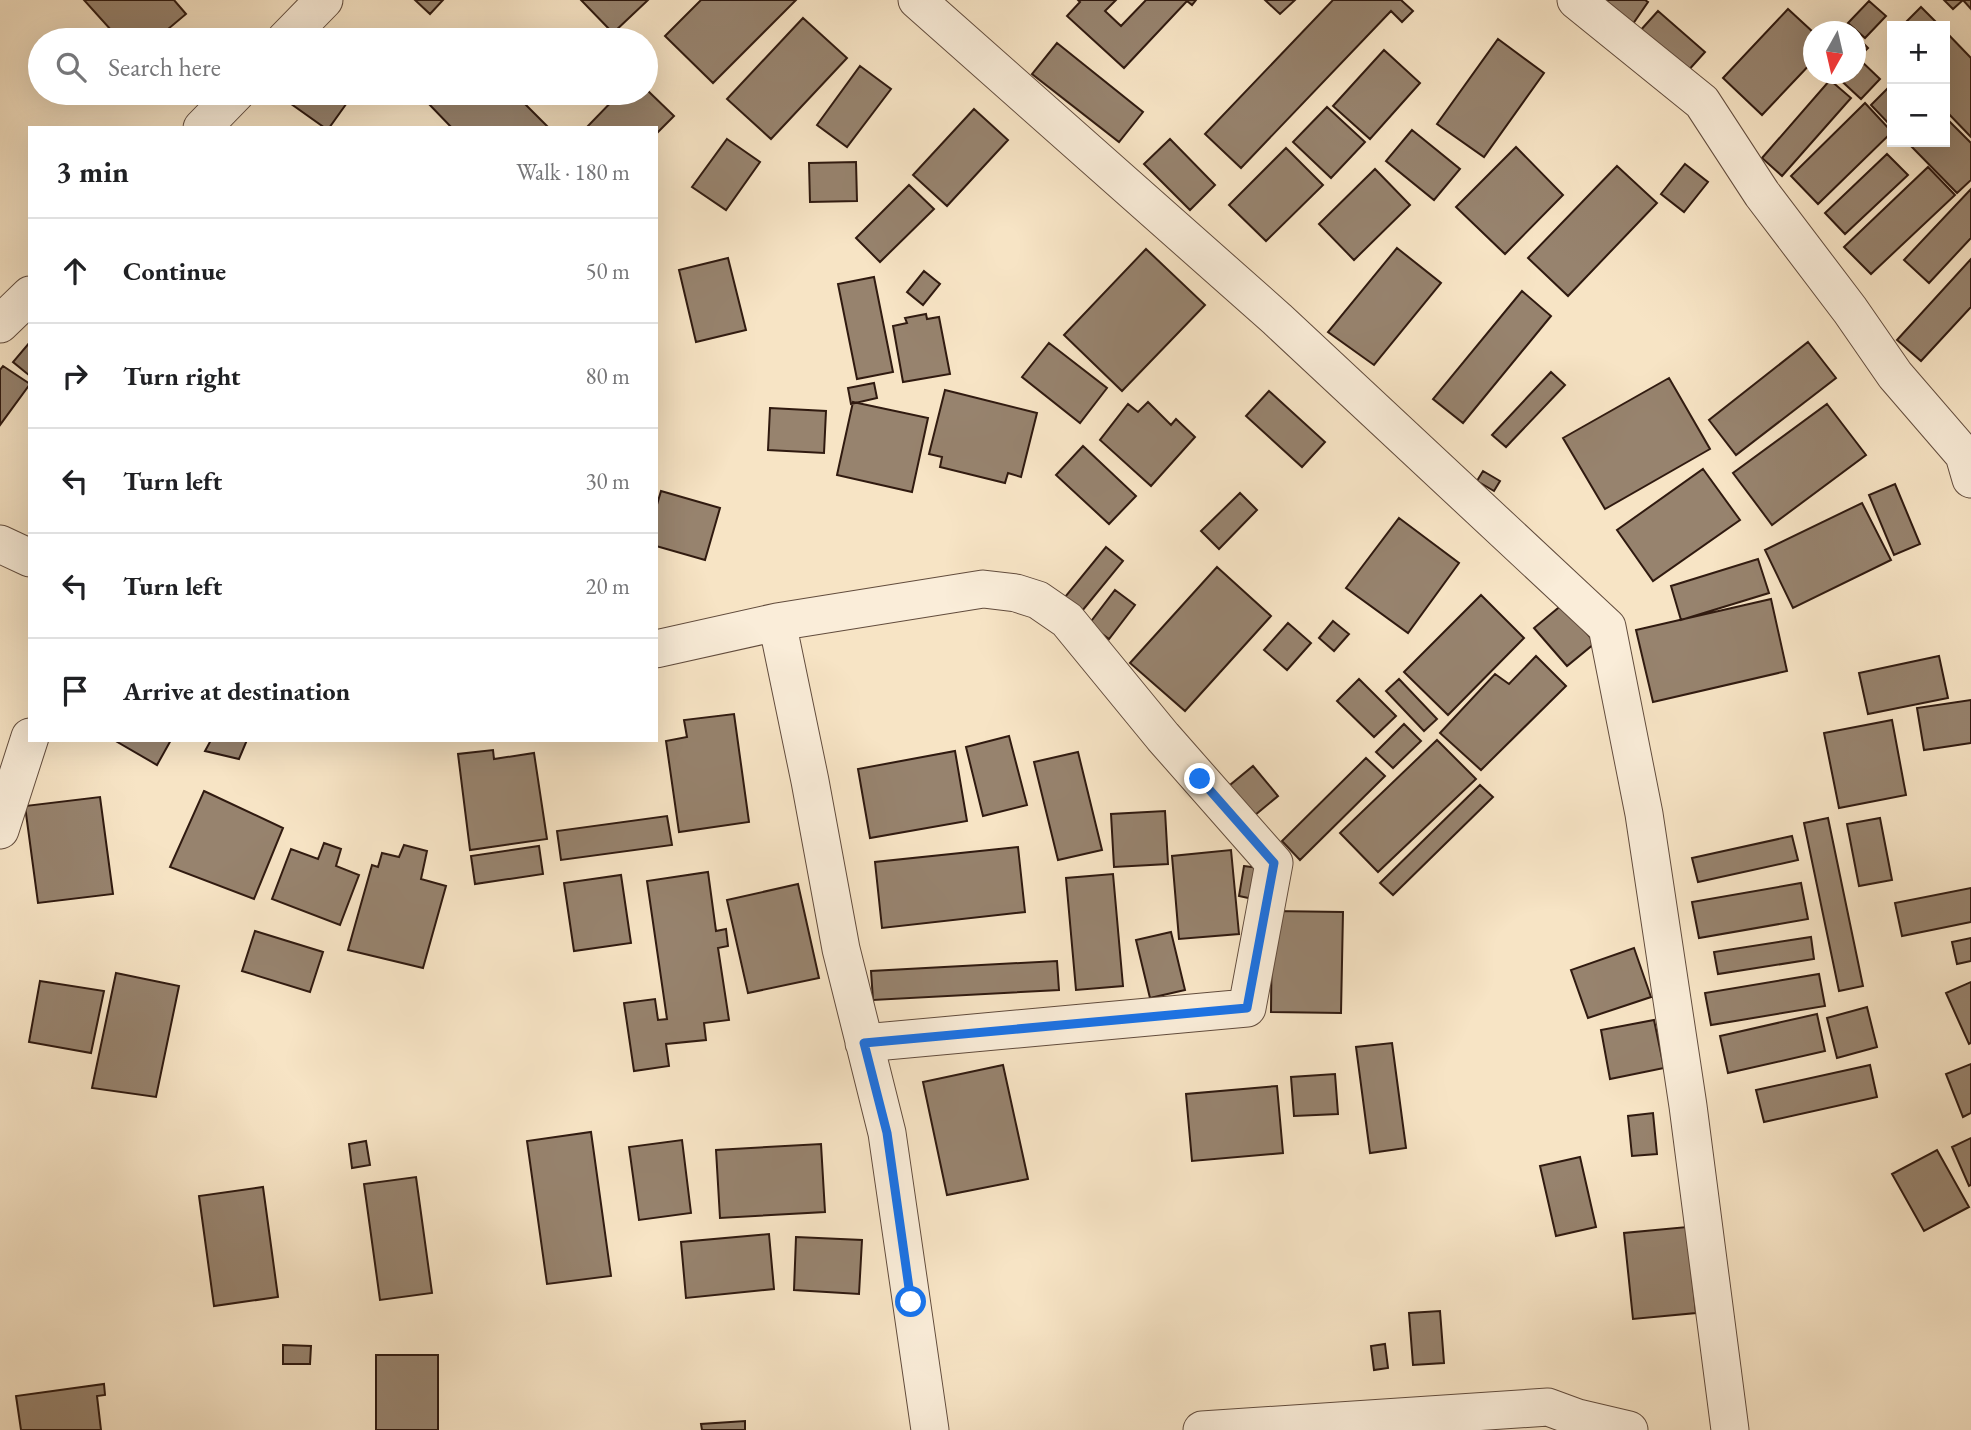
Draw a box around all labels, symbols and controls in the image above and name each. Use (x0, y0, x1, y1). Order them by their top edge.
north arrow (1803, 21, 1866, 84)
map controls (1887, 21, 1950, 147)
button: + (1887, 21, 1950, 84)
search box (28, 28, 658, 105)
icon: search (52, 48, 90, 86)
text: Search here (108, 50, 221, 84)
button: − (1887, 84, 1950, 147)
text: 3 min (56, 152, 129, 191)
text: Walk · 180 m (516, 157, 630, 187)
icon: ahead (56, 252, 94, 290)
text: Continue (123, 254, 226, 288)
text: 50 m (585, 256, 630, 286)
icon: right (56, 357, 94, 395)
text: Turn right (123, 359, 241, 393)
text: 80 m (585, 361, 630, 391)
icon: left (56, 462, 94, 500)
text: Turn left (123, 464, 222, 498)
text: 30 m (585, 466, 630, 496)
icon: left (56, 567, 94, 605)
text: Turn left (123, 569, 222, 603)
text: 20 m (585, 571, 630, 601)
icon: arrive (56, 672, 94, 710)
text: Arrive at destination (123, 674, 350, 708)
route end (1184, 763, 1215, 794)
route start (895, 1286, 926, 1317)

